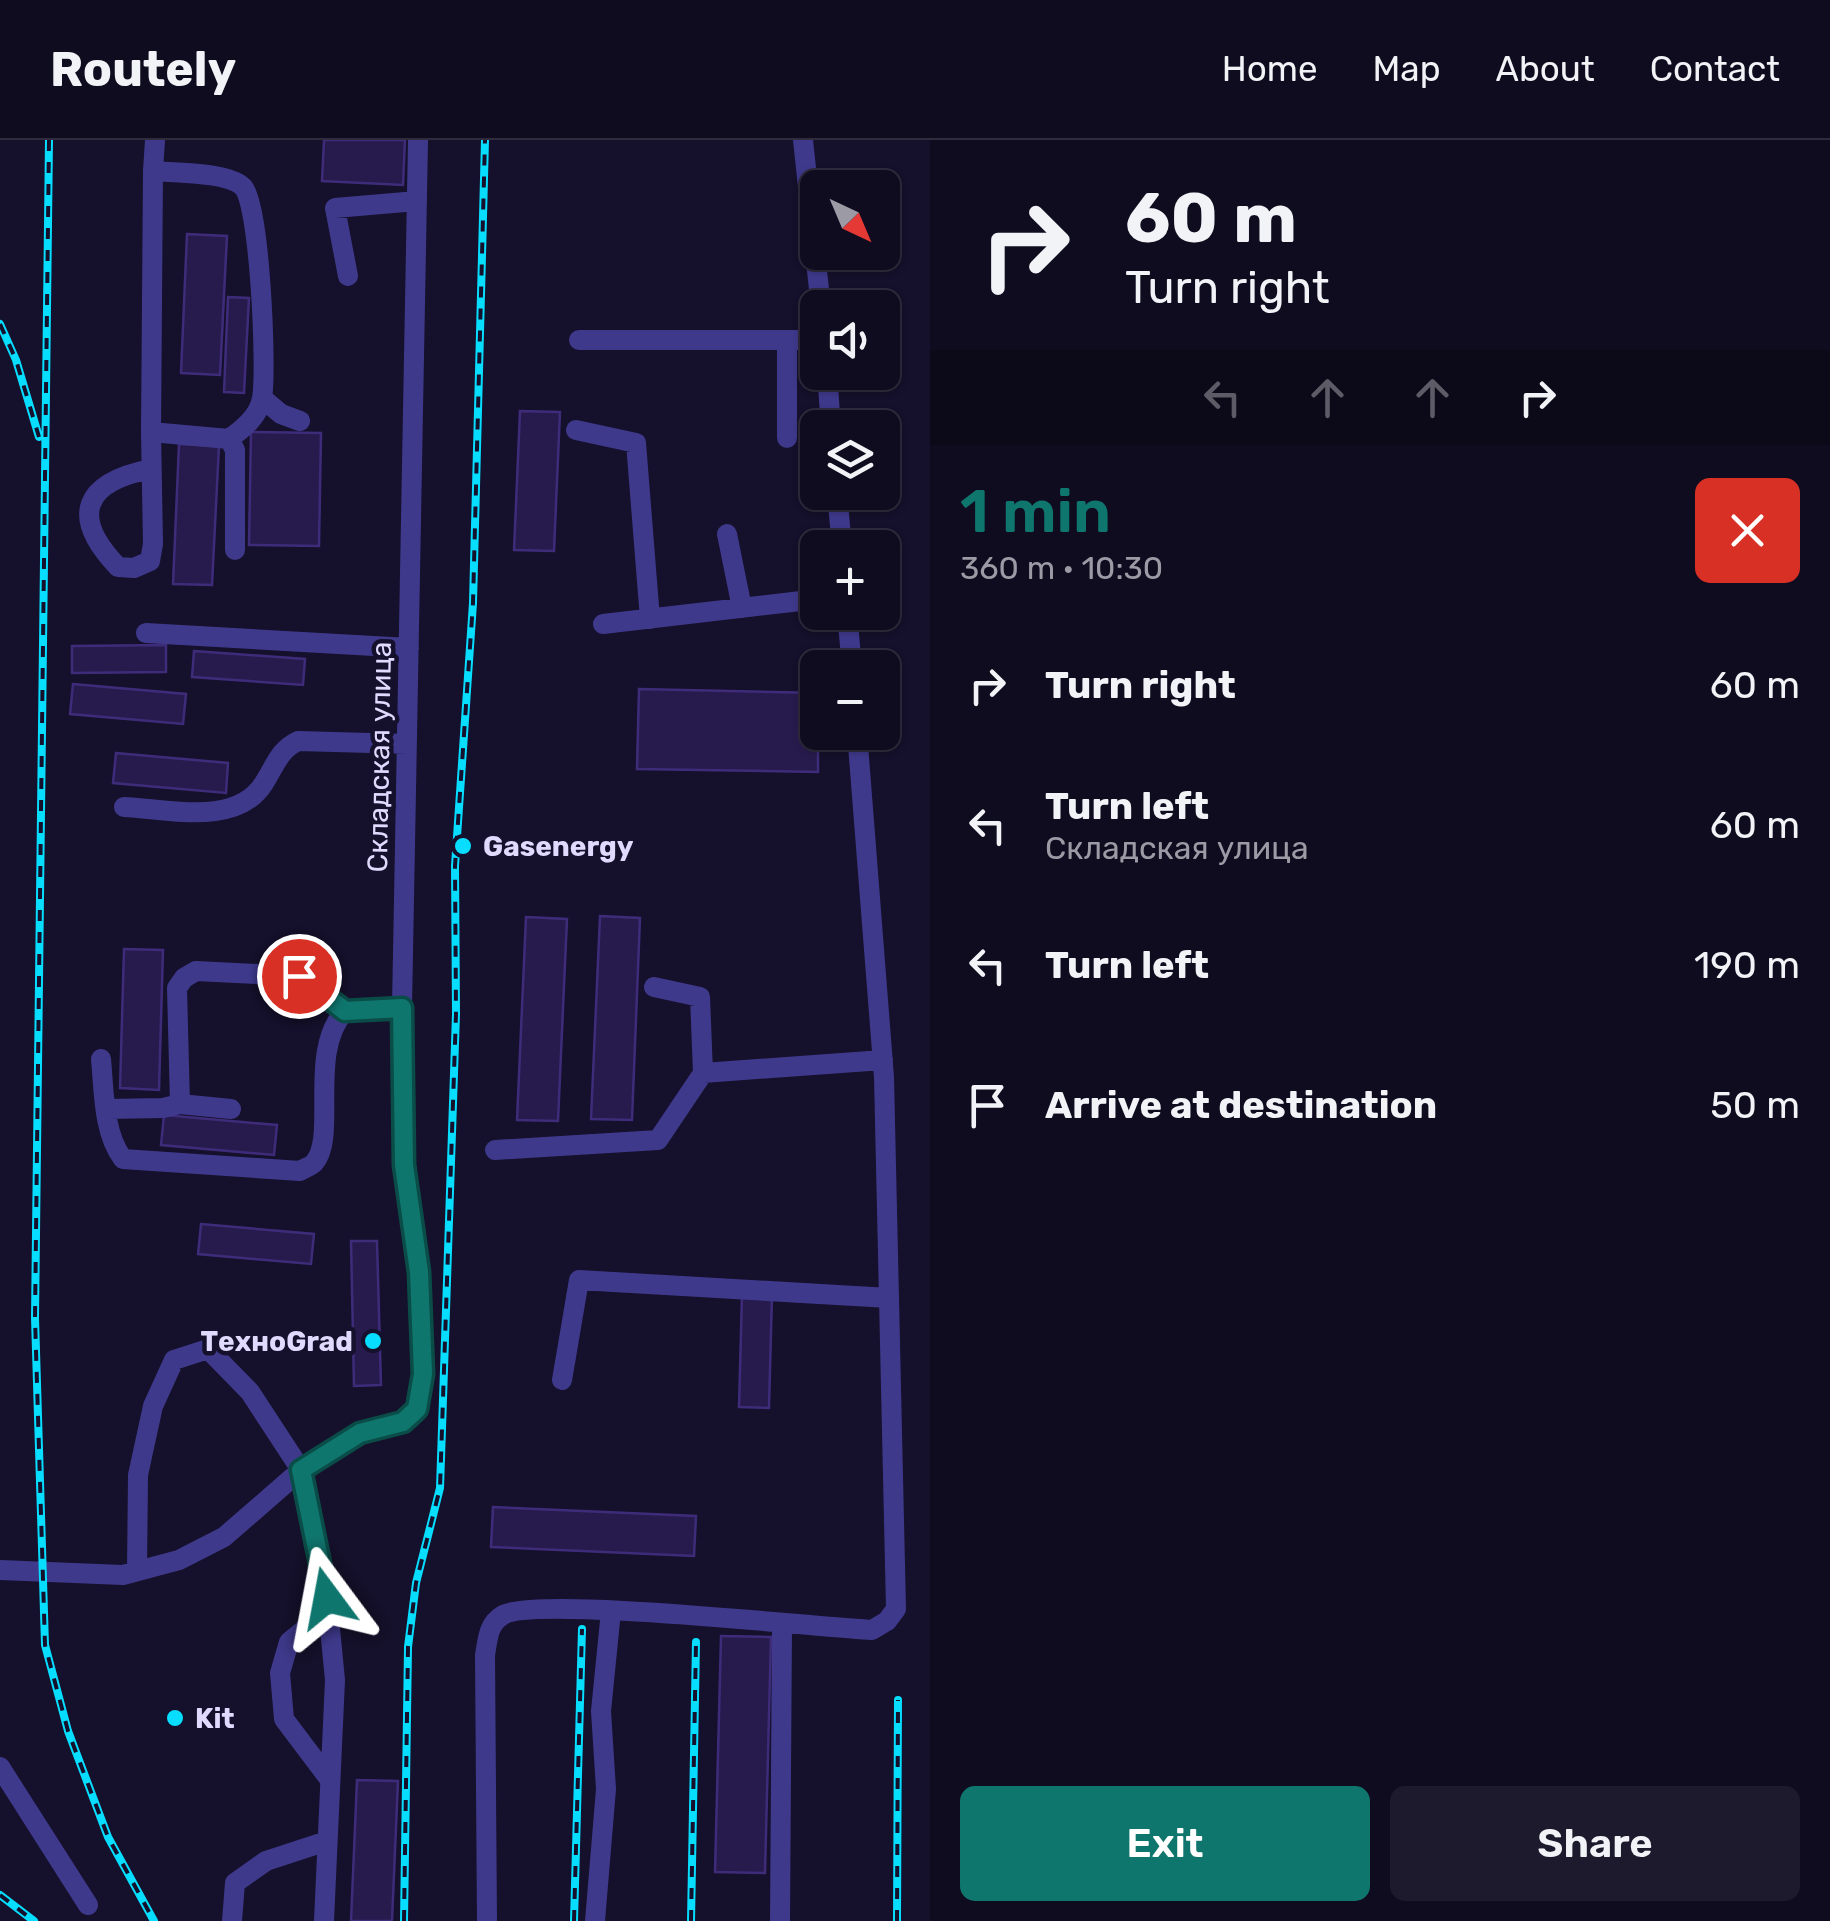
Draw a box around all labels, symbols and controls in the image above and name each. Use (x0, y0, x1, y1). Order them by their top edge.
text: Routely (50, 41, 236, 98)
text: Home (1222, 48, 1318, 90)
text: Map (1373, 48, 1441, 90)
text: About (1496, 48, 1595, 90)
text: Contact (1650, 48, 1780, 90)
north arrow (800, 170, 900, 270)
map controls (800, 170, 900, 750)
text: 60 m (1125, 177, 1297, 260)
icon: right (960, 180, 1090, 310)
text: Turn right (1125, 261, 1329, 314)
button: sound (800, 290, 900, 390)
icon: left (1195, 370, 1250, 425)
icon: ahead (1300, 370, 1355, 425)
icon: ahead (1405, 370, 1460, 425)
icon: right (1510, 370, 1565, 425)
button: layers (800, 410, 900, 510)
text: 1 min (960, 476, 1111, 547)
button: close (1695, 478, 1800, 583)
button: + (800, 530, 900, 630)
text: 360 m · 10:30 (960, 549, 1163, 587)
street label: Складская улица (361, 641, 398, 873)
button: − (800, 650, 900, 750)
icon: right (960, 658, 1015, 713)
text: Turn right (1045, 662, 1236, 708)
text: 60 m (1710, 662, 1800, 708)
text: Turn left (1045, 783, 1209, 829)
icon: left (960, 798, 1015, 853)
text: 60 m (1710, 802, 1800, 848)
text: Складская улица (1045, 829, 1309, 867)
place label: Gasenergy (483, 830, 634, 863)
marker: Gasenergy (452, 835, 474, 857)
pin (257, 934, 342, 1019)
icon: left (960, 938, 1015, 993)
text: Turn left (1045, 942, 1209, 988)
text: 190 m (1694, 942, 1800, 988)
icon: arrive (272, 949, 327, 1004)
icon: arrive (960, 1078, 1015, 1133)
text: Arrive at destination (1045, 1082, 1437, 1128)
text: 50 m (1710, 1082, 1800, 1128)
place label: ТехноGrad (200, 1325, 353, 1358)
marker: ТехноGrad (362, 1330, 384, 1352)
position arrow (275, 1546, 379, 1650)
place label: Kit (195, 1702, 235, 1735)
marker: Kit (164, 1707, 186, 1729)
button: Exit (960, 1786, 1370, 1901)
button: Share (1390, 1786, 1800, 1901)

